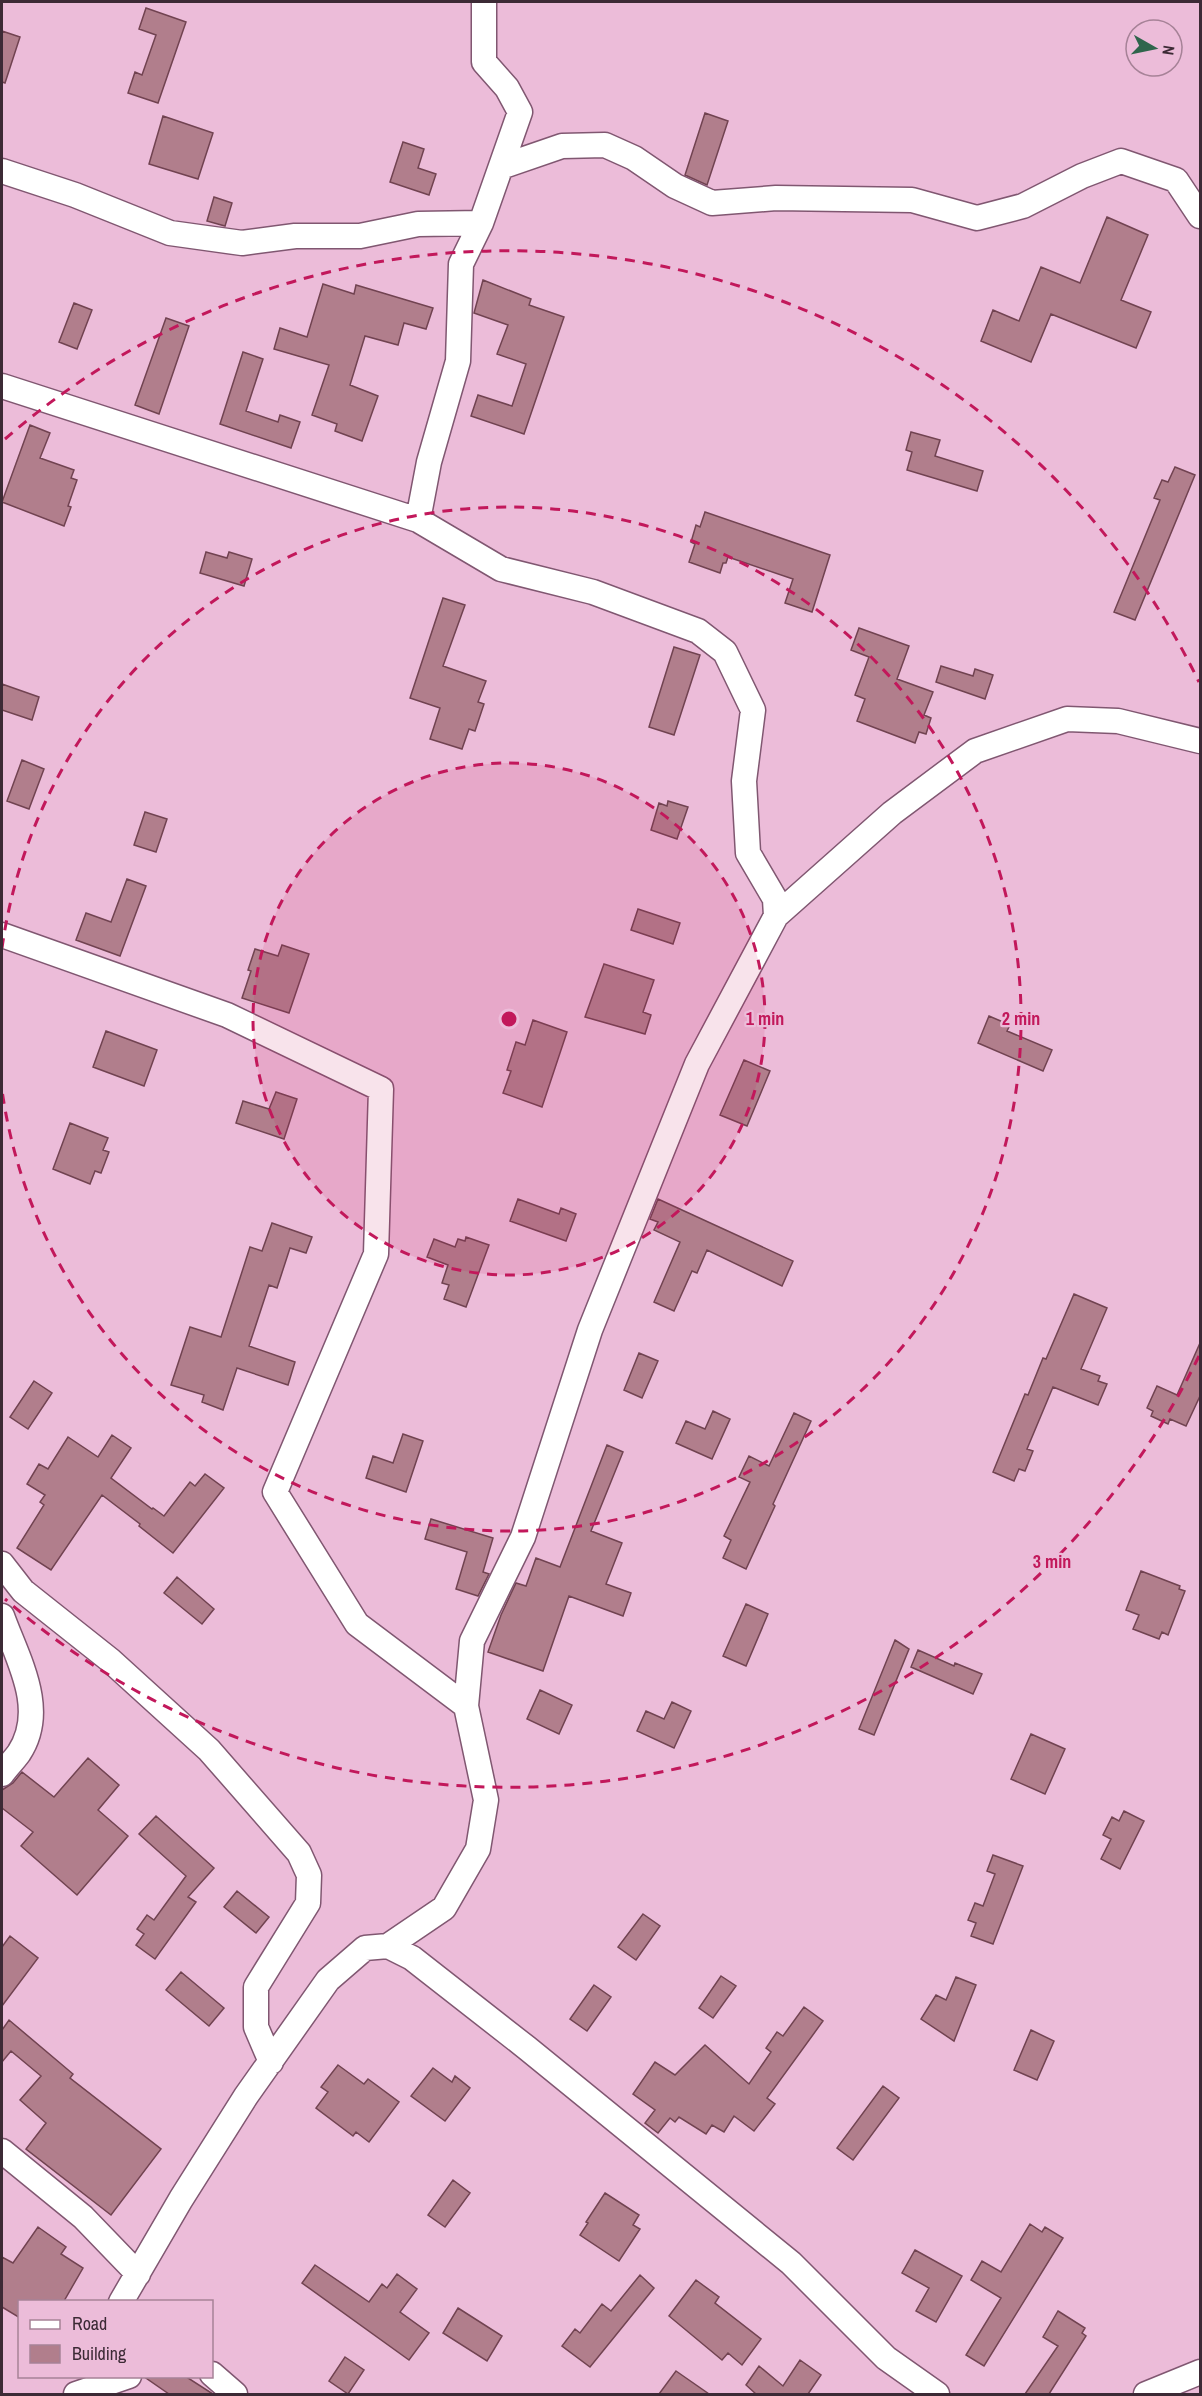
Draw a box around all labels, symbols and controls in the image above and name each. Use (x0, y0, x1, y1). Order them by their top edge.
north arrow (1124, 18, 1184, 78)
text: N (1157, 44, 1180, 57)
text: 1 min (746, 1006, 784, 1031)
text: 2 min (1002, 1006, 1040, 1031)
centre of rings (499, 1009, 519, 1029)
text: 3 min (1033, 1549, 1071, 1574)
legend (18, 2300, 213, 2378)
text: Road (72, 2311, 107, 2336)
text: Building (72, 2341, 127, 2366)

